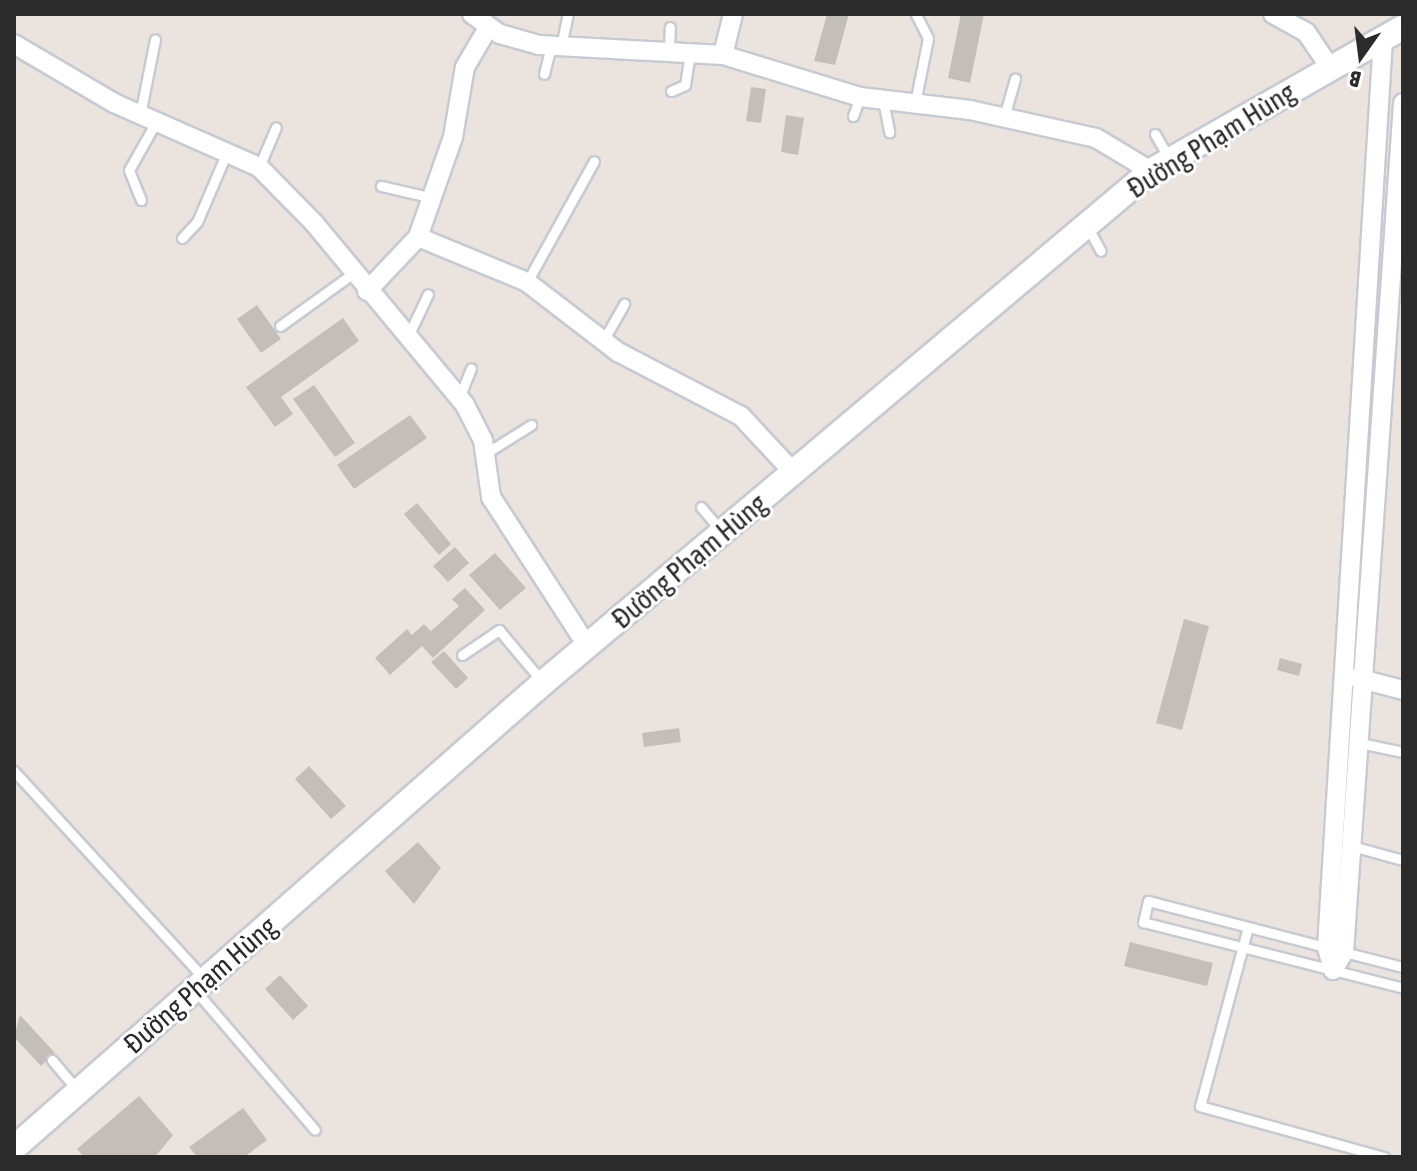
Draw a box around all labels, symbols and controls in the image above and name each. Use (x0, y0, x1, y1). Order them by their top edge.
north arrow (1321, 16, 1401, 96)
text: B (1347, 65, 1363, 93)
street label: Đường Phạm Hùng (1121, 75, 1301, 205)
street label: Đường Phạm Hùng (605, 487, 773, 635)
street label: Đường Phạm Hùng (117, 909, 283, 1061)

